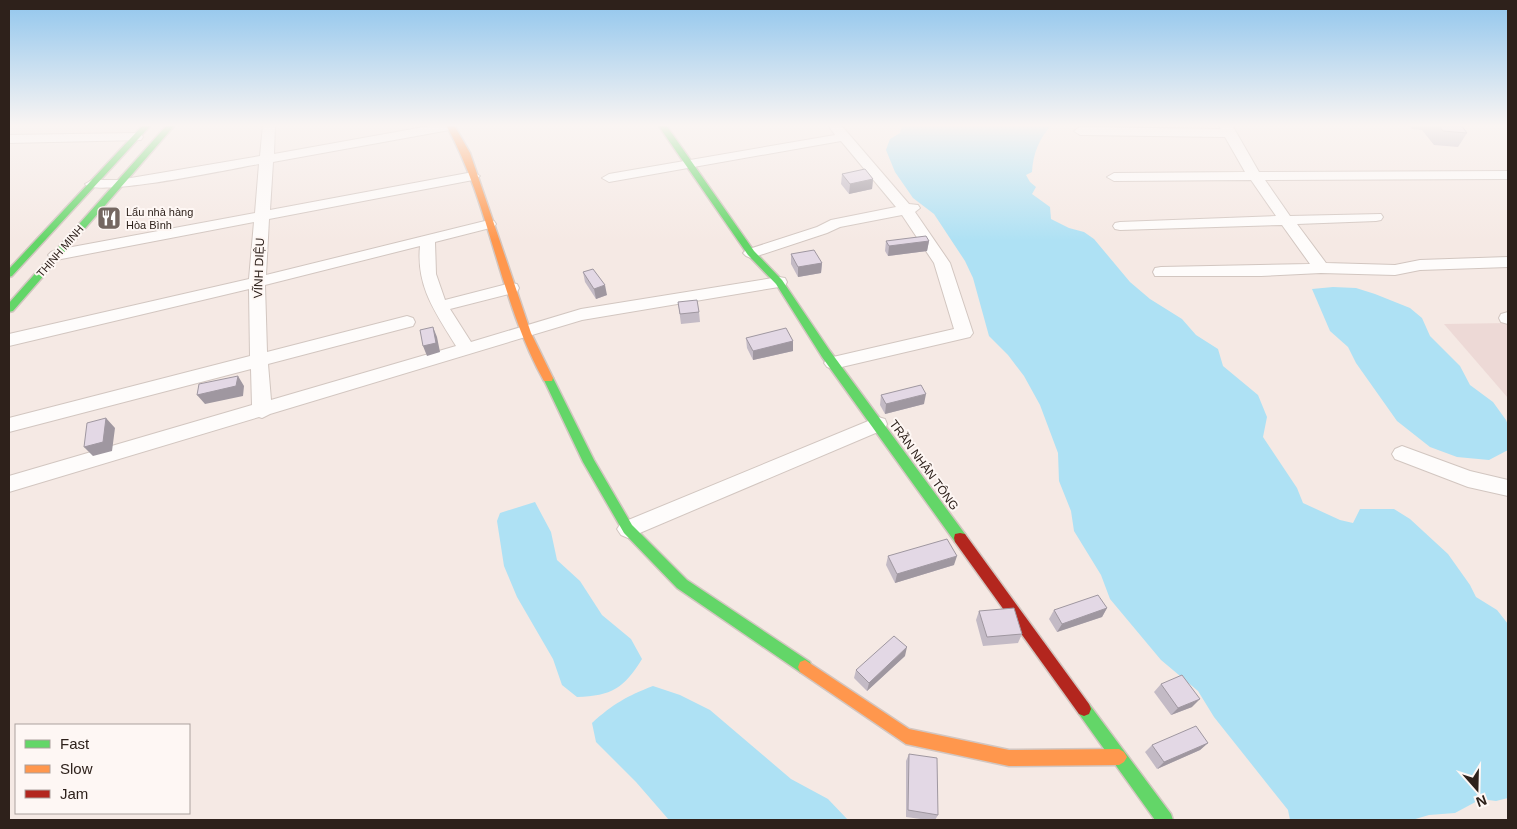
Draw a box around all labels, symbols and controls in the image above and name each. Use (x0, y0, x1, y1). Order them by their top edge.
restaurant icon: Lẩu nhà hàng Hòa Bình (96, 205, 122, 231)
place label: Lẩu nhà hàng Hòa Bình (126, 206, 193, 231)
street label: THỊNH MINH (34, 223, 86, 279)
street label: VĨNH DIỆU (250, 237, 267, 299)
street label: TRẦN NHÂN TÔNG (887, 417, 962, 513)
legend (15, 724, 190, 814)
text: Fast (60, 735, 90, 752)
text: Slow (60, 760, 93, 777)
north arrow (1452, 764, 1502, 814)
text: Jam (60, 785, 88, 802)
text: N (1474, 792, 1489, 810)

